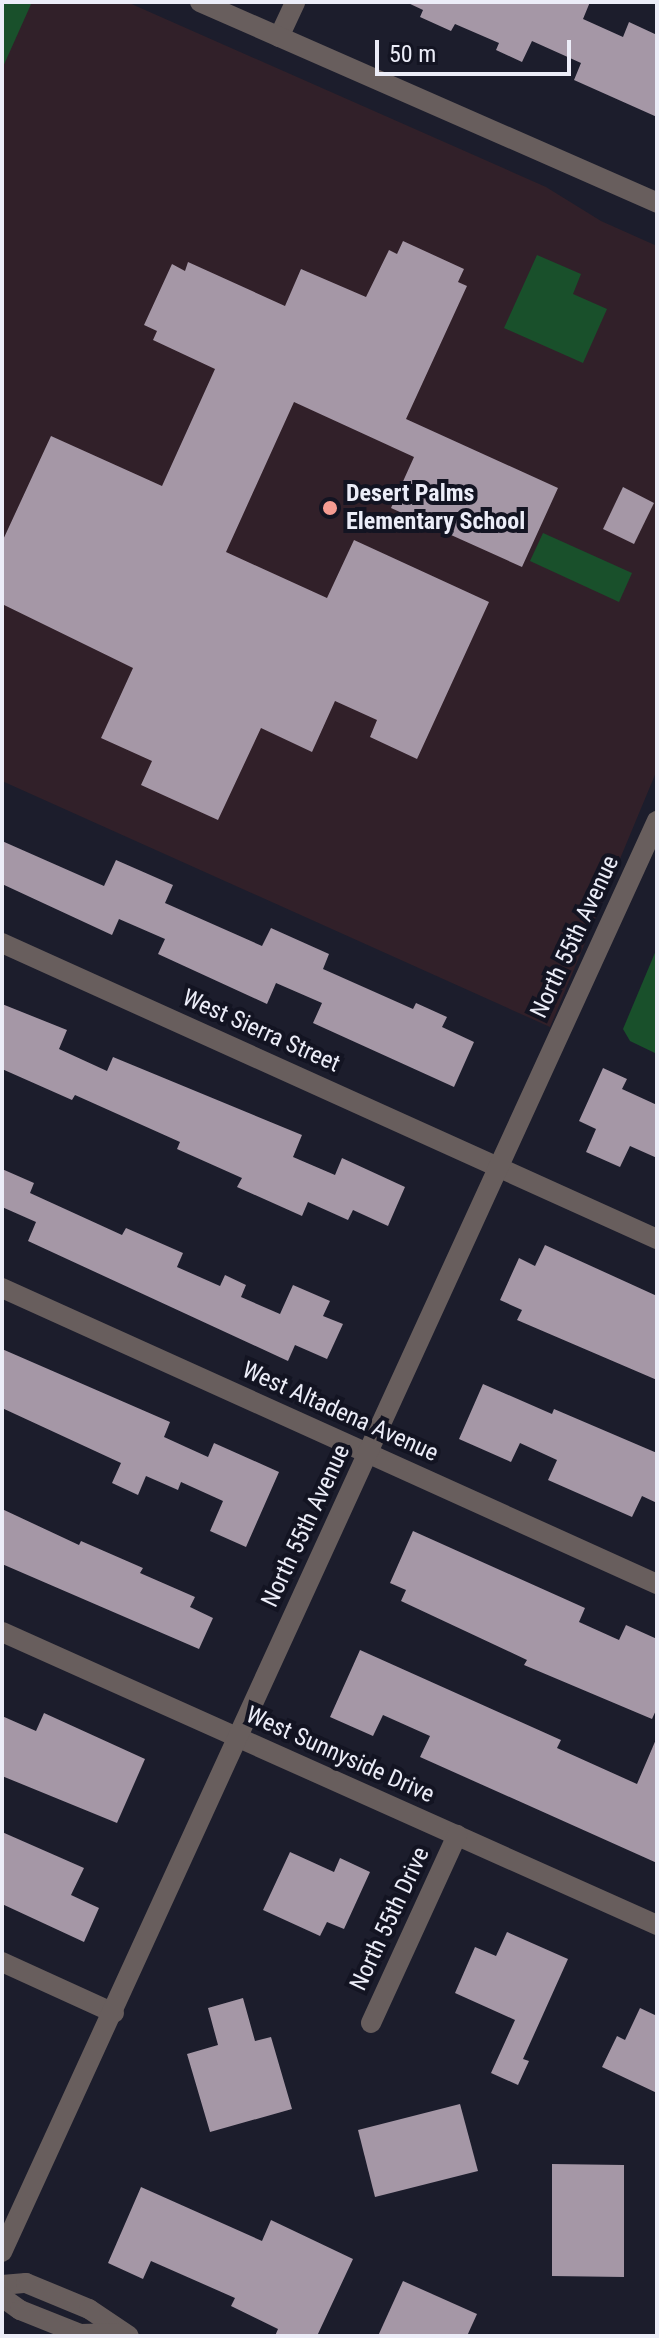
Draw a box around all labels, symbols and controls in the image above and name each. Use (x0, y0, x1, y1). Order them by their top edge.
scale bar (379, 24, 575, 74)
text: 50 m (389, 40, 436, 68)
place label: Desert Palms Elementary School (346, 480, 525, 536)
marker: Desert Palms Elementary School (321, 499, 339, 517)
street label: North 55th Avenue (525, 851, 625, 1023)
street label: West Sierra Street (178, 983, 344, 1079)
street label: West Altadena Avenue (238, 1356, 442, 1468)
street label: North 55th Avenue (256, 1440, 356, 1612)
street label: West Sunnyside Drive (241, 1701, 439, 1809)
street label: North 55th Drive (344, 1843, 436, 1995)

